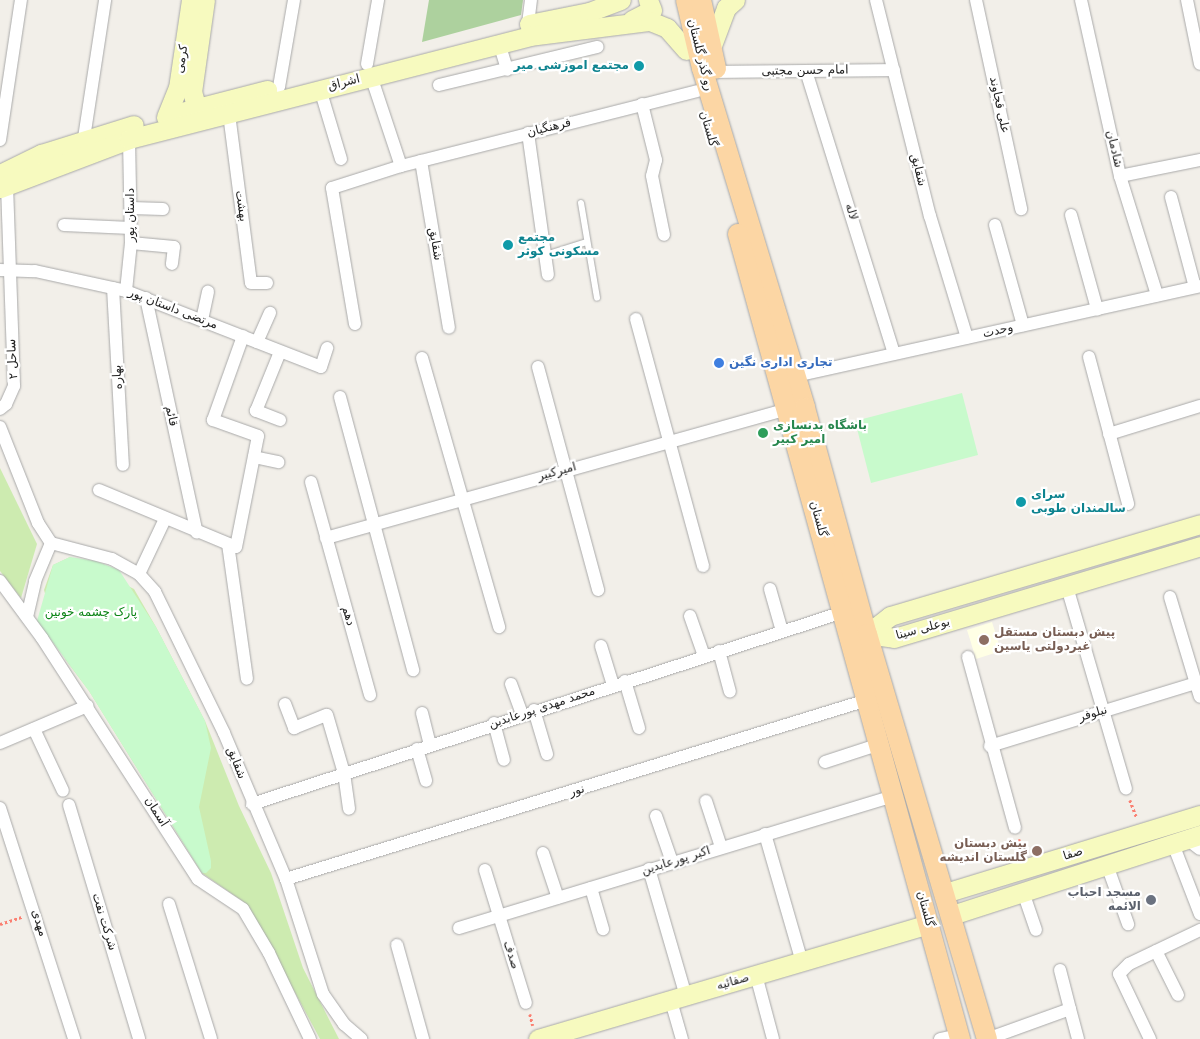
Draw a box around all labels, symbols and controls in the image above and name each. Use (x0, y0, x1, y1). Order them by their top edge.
street label: رو گذر گلستان (684, 18, 716, 92)
street label: کرمی (173, 44, 191, 74)
place label: مجتمع اموزشی میر (514, 59, 629, 73)
marker: مجتمع اموزشی میر (633, 60, 645, 72)
street label: امام حسن مجتبی (761, 63, 849, 79)
street label: اشراق (326, 72, 362, 94)
street label: علی قجاوند (986, 75, 1012, 135)
street label: گلستان (696, 109, 720, 149)
street label: فرهنگیان (525, 116, 573, 140)
street label: شادمان (1103, 129, 1125, 169)
street label: شقایق (907, 152, 929, 188)
street label: داستان پور (124, 188, 138, 242)
street label: بهشت (232, 189, 250, 223)
street label: لاله (842, 202, 860, 222)
street label: شقایق (425, 226, 445, 262)
place label: مجتمع مسکونی کوثر (518, 231, 599, 259)
marker: مجتمع مسکونی کوثر (502, 239, 514, 251)
street label: مرتضی داستان پور (126, 285, 220, 333)
street label: وحدت (981, 321, 1015, 341)
street label: ساحل ۲ (5, 338, 21, 380)
place label: تجاری اداری نگین (729, 356, 832, 370)
marker: تجاری اداری نگین (713, 357, 725, 369)
street label: بهاره (110, 364, 126, 390)
street label: قائم (162, 404, 180, 428)
place label: باشگاه بدنسازی امیر کبیر (773, 419, 867, 447)
marker: باشگاه بدنسازی امیر کبیر (757, 427, 769, 439)
street label: امیرکبیر (536, 460, 578, 484)
place label: سرای سالمندان طوبی (1031, 488, 1126, 516)
marker: سرای سالمندان طوبی (1015, 496, 1027, 508)
street label: گلستان (806, 500, 830, 538)
street label: دهم (338, 605, 358, 627)
park label: پارک چشمه خونین (45, 606, 137, 620)
street label: بوعلی سینا (894, 615, 952, 643)
place label: پیش دبستان مستقل غیردولتی یاسین (994, 626, 1115, 654)
marker: پیش دبستان مستقل غیردولتی یاسین (978, 634, 990, 646)
street label: محمد مهدی پورعابدین (487, 684, 597, 732)
street label: نیلوفر (1077, 703, 1109, 725)
street label: شقایق (223, 745, 249, 781)
street label: نور (568, 782, 586, 800)
street label: آسمان (141, 794, 171, 830)
place label: پیش دبستان گلستان اندیشه (940, 837, 1027, 865)
street label: اکبر پورعابدین (640, 844, 712, 878)
street label: صفا (1061, 844, 1085, 864)
marker: پیش دبستان گلستان اندیشه (1031, 845, 1043, 857)
place label: مسجد احباب الائمه (1067, 886, 1141, 914)
street label: گلستان (913, 890, 937, 928)
street label: شرکت نفت (88, 892, 120, 952)
marker: مسجد احباب الائمه (1145, 894, 1157, 906)
street label: مهدی (28, 908, 50, 938)
street label: صدف (500, 939, 522, 971)
street label: صفائیه (715, 970, 751, 994)

